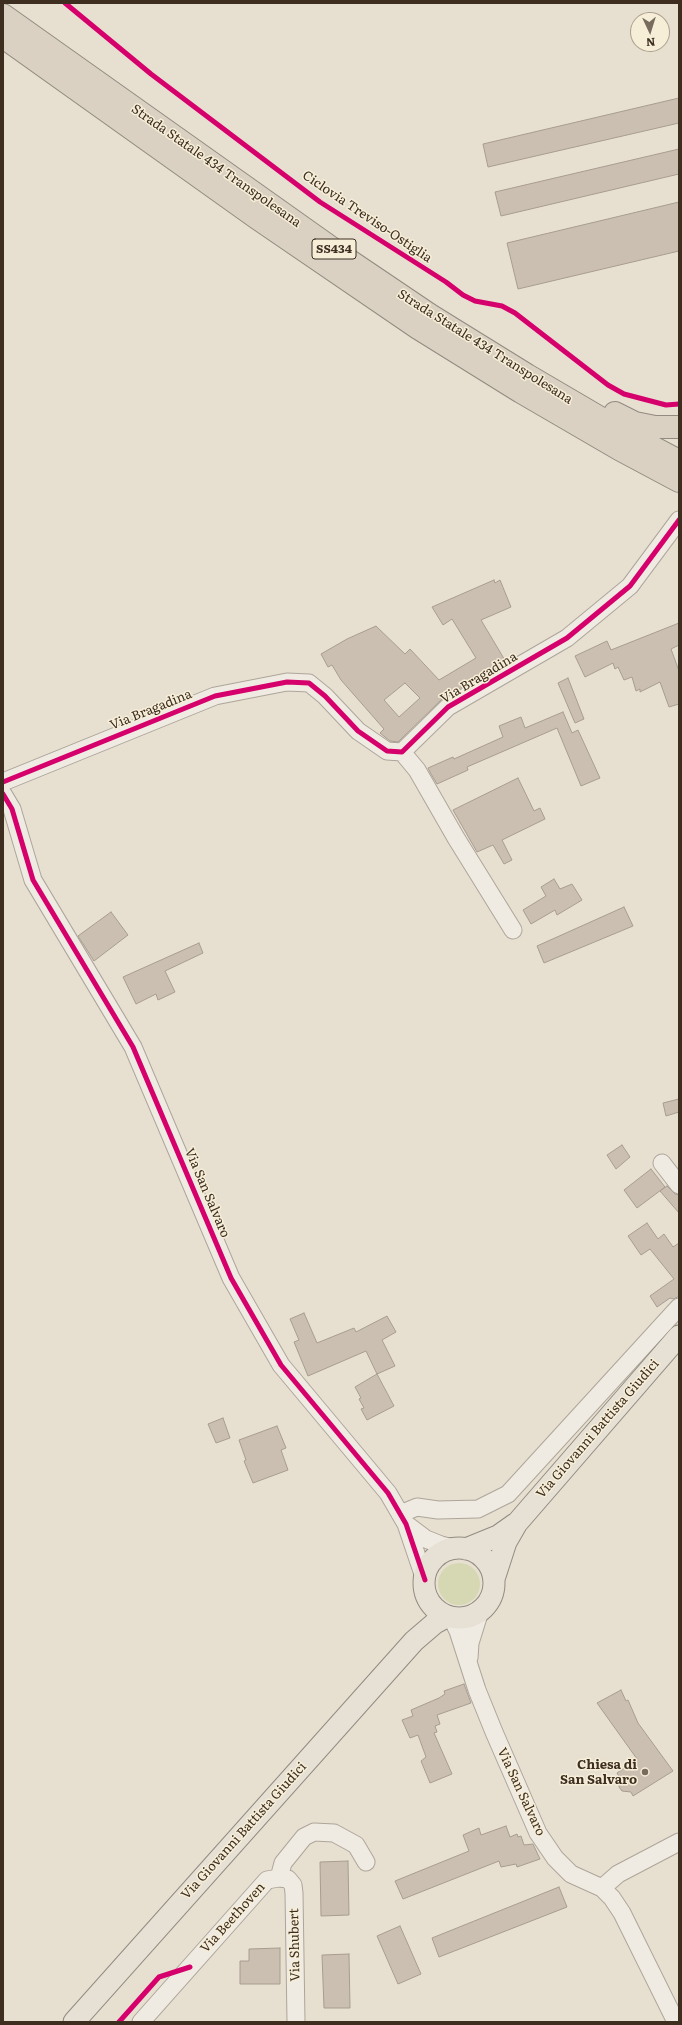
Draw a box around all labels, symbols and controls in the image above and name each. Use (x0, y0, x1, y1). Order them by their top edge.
north arrow (630, 12, 670, 52)
text: N (646, 35, 656, 51)
street label: Strada Statale 434 Transpolesana (128, 101, 304, 231)
street label: Ciclovia Treviso-Ostiglia (299, 168, 435, 266)
road number: SS434 (312, 239, 356, 259)
street label: Strada Statale 434 Transpolesana (395, 286, 575, 408)
street label: Via Bragadina (438, 649, 520, 707)
street label: Via Bragadina (108, 686, 194, 734)
street label: Via San Salvaro (181, 1146, 233, 1240)
street label: Via Giovanni Battista Giudici (533, 1356, 663, 1502)
street label: Via San Salvaro (494, 1745, 548, 1839)
place label: Chiesa di San Salvaro (560, 1757, 637, 1788)
street label: Via Giovanni Battista Giudici (178, 1759, 310, 1903)
marker: Chiesa di San Salvaro (640, 1767, 650, 1777)
street label: Via Beethoven (197, 1880, 269, 1956)
street label: Via Shubert (287, 1908, 303, 1982)

